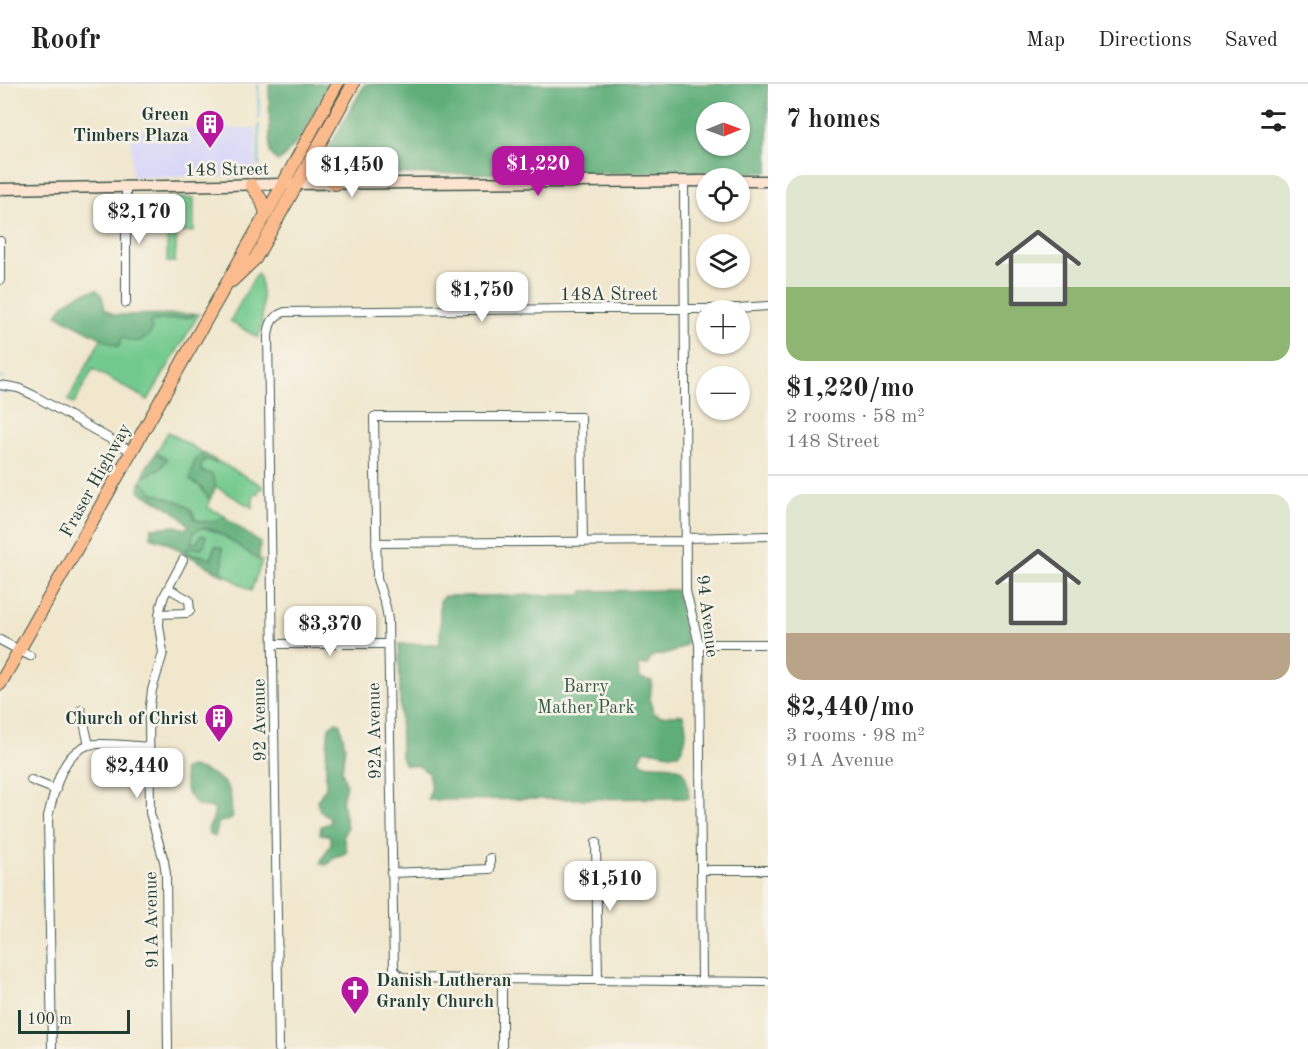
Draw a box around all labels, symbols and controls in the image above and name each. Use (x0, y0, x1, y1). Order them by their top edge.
text: Roofr (30, 27, 101, 55)
text: Map (1026, 30, 1065, 51)
text: Directions (1098, 30, 1192, 51)
text: Saved (1225, 30, 1278, 51)
north arrow (696, 102, 750, 156)
map controls (696, 102, 750, 420)
icon: filters (1257, 104, 1290, 137)
place label: Green Timbers Plaza (73, 106, 189, 145)
text: 7 homes (786, 107, 880, 133)
building icon: Green Timbers Plaza (194, 108, 226, 150)
pin: $1,220 (489, 146, 587, 197)
pin: $1,450 (303, 147, 401, 198)
text: $1,220 (506, 155, 570, 175)
text: $1,450 (320, 156, 384, 176)
street label: 148 Street (185, 160, 269, 180)
button: locate (696, 168, 750, 222)
pin: $2,170 (90, 194, 188, 245)
text: $2,170 (107, 203, 171, 223)
icon: home (984, 214, 1092, 322)
button: layers (696, 234, 750, 288)
pin: $1,750 (433, 272, 531, 323)
text: $1,750 (450, 281, 514, 301)
street label: 148A Street (560, 286, 658, 304)
button: + (696, 300, 750, 354)
button: − (696, 366, 750, 420)
text: $1,220/mo (786, 376, 914, 402)
text: 2 rooms · 58 m² (786, 407, 925, 427)
street label: Fraser Highway (57, 420, 135, 540)
text: 148 Street (786, 432, 879, 452)
icon: home (984, 533, 1092, 641)
street label: 94 Avenue (693, 574, 721, 658)
pin: $3,370 (281, 606, 379, 657)
text: $3,370 (298, 615, 362, 635)
street label: 92 Avenue (250, 678, 270, 762)
park label: Barry Mather Park (537, 678, 635, 717)
street label: 92A Avenue (365, 682, 385, 780)
text: $2,440/mo (786, 695, 914, 721)
building icon: Church of Christ (203, 702, 235, 744)
place label: Church of Christ (65, 710, 198, 728)
text: 3 rooms · 98 m² (786, 726, 925, 746)
pin: $2,440 (88, 748, 186, 799)
text: 91A Avenue (786, 751, 894, 771)
text: $2,440 (105, 757, 169, 777)
pin: $1,510 (561, 861, 659, 912)
text: $1,510 (578, 870, 642, 890)
street label: 91A Avenue (142, 871, 162, 969)
place label: Danish Lutheran Granly Church (376, 972, 512, 1011)
church icon: Danish Lutheran Granly Church (339, 974, 371, 1016)
scale bar (18, 1007, 130, 1034)
text: 100 m (27, 1012, 72, 1028)

